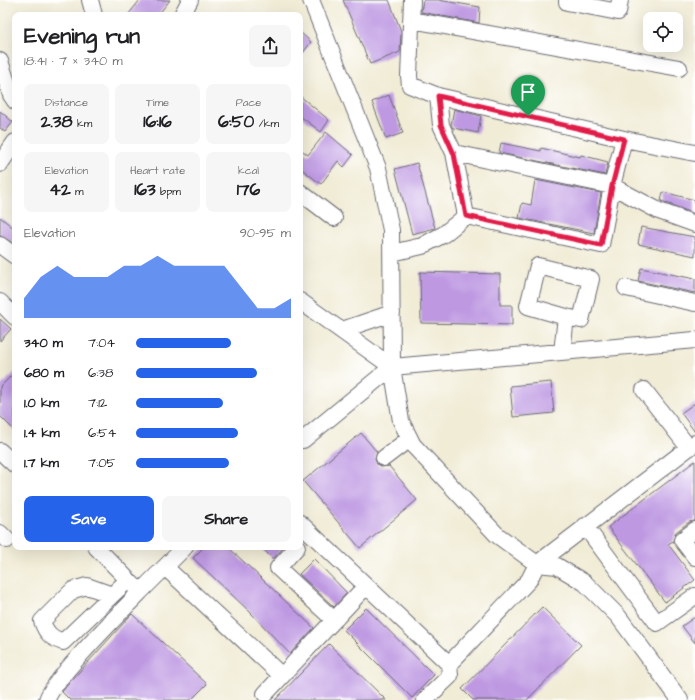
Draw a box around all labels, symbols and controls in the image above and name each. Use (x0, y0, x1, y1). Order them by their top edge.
map controls (643, 12, 683, 52)
button: locate (643, 12, 683, 52)
text: Evening run (24, 21, 140, 52)
button: share (249, 25, 291, 67)
text: 18:41 · 7 × 340 m (24, 52, 123, 70)
pin (511, 75, 545, 116)
icon: arrive (517, 81, 539, 103)
text: Distance (45, 95, 88, 110)
text: Time (146, 95, 169, 110)
text: Pace (236, 95, 261, 110)
text: 2.38 (41, 110, 73, 134)
text: 16:16 (143, 110, 172, 134)
text: 6:50 (218, 110, 254, 134)
text: km (73, 116, 92, 131)
text: /km (254, 116, 279, 131)
text: Elevation (45, 163, 88, 178)
text: Heart rate (130, 163, 185, 178)
text: kcal (238, 163, 259, 178)
text: 42 (49, 178, 71, 202)
text: 163 (134, 178, 156, 202)
text: 176 (237, 178, 260, 202)
text: m (71, 184, 84, 199)
text: bpm (156, 184, 181, 199)
text: Elevation (24, 224, 75, 242)
text: 90–95 m (239, 224, 291, 242)
text: 340 m (24, 334, 63, 352)
text: 7:04 (88, 334, 115, 352)
text: 680 m (24, 364, 64, 382)
text: 6:38 (88, 364, 113, 382)
text: 1.0 km (24, 394, 59, 412)
text: 7:12 (88, 394, 107, 412)
text: 1.4 km (24, 424, 60, 442)
text: 6:54 (88, 424, 116, 442)
text: 1.7 km (24, 454, 59, 472)
text: 7:05 (88, 454, 116, 472)
button: Save (24, 496, 154, 542)
button: Share (162, 496, 291, 542)

